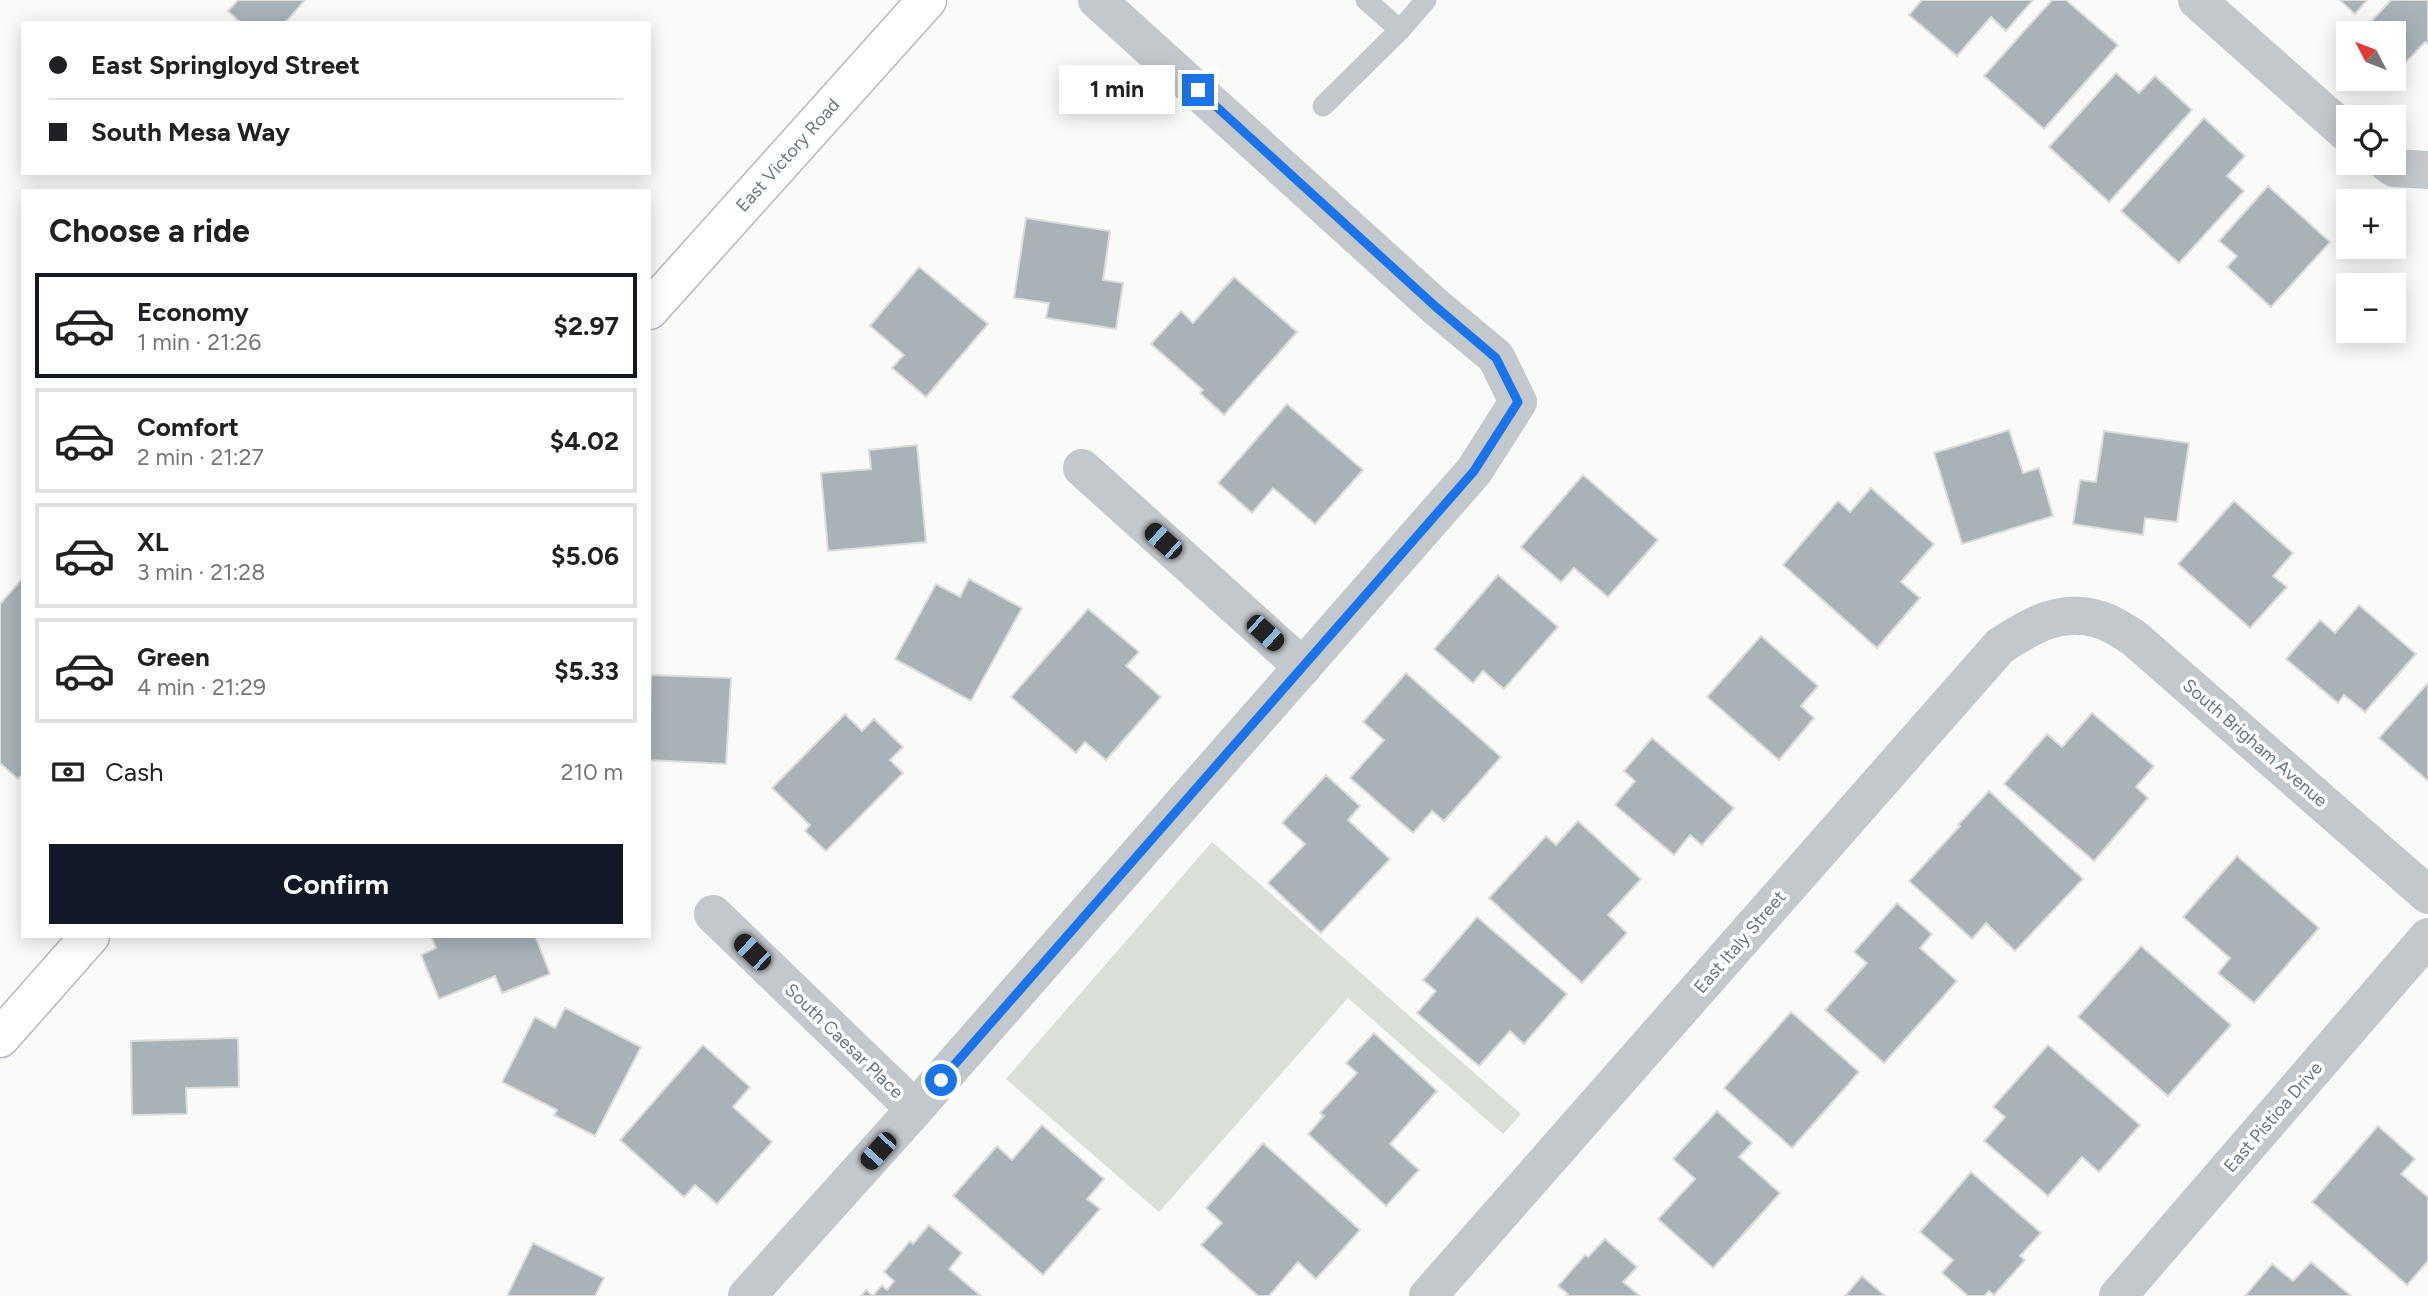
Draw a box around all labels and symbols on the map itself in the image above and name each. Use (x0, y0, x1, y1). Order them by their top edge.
north arrow (2336, 21, 2406, 91)
callout: 1 min (1058, 66, 1174, 114)
route end (1182, 74, 1214, 106)
street label: East Victory Road (731, 94, 844, 216)
car (1141, 519, 1186, 563)
car (1243, 611, 1288, 655)
street label: South Brigham Avenue (2178, 674, 2332, 812)
street label: East Italy Street (1690, 886, 1791, 998)
car (730, 930, 775, 974)
street label: South Caesar Place (780, 979, 908, 1103)
street label: East Pistioa Drive (2219, 1057, 2327, 1177)
route start (925, 1064, 957, 1096)
car (857, 1128, 900, 1174)

